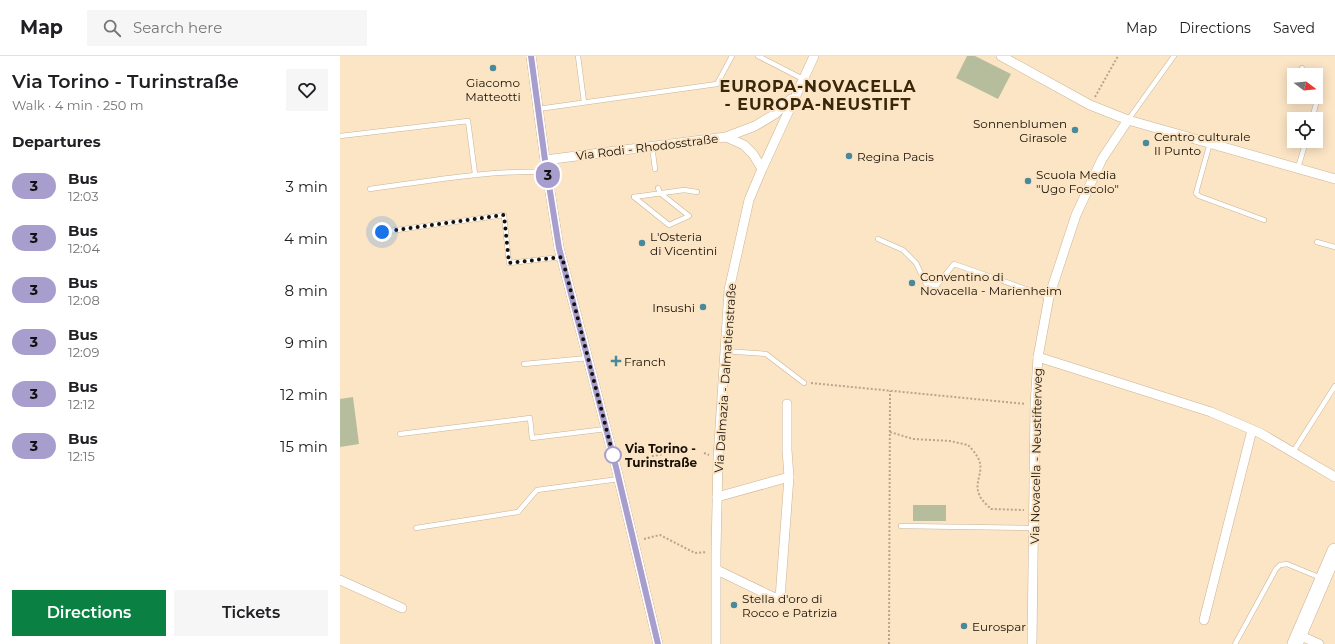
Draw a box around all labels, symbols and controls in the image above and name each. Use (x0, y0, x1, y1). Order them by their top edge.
search box (87, 10, 367, 46)
text: Map (20, 16, 63, 39)
icon: search (101, 17, 123, 39)
text: Search here (133, 18, 222, 37)
text: Map (1126, 19, 1157, 37)
text: Directions (1179, 19, 1251, 37)
text: Saved (1273, 19, 1315, 37)
marker: Giacomo Matteotti (488, 63, 498, 73)
north arrow (1287, 68, 1323, 104)
map controls (1287, 68, 1323, 148)
button: heart (286, 69, 328, 111)
text: Via Torino - Turinstraße (12, 70, 239, 93)
place label: Giacomo Matteotti (465, 75, 521, 104)
district label: EUROPA-NOVACELLA - EUROPA-NEUSTIFT (719, 77, 917, 114)
text: Walk · 4 min · 250 m (12, 97, 143, 113)
button: locate (1287, 112, 1323, 148)
place label: Sonnenblumen Girasole (973, 116, 1067, 145)
marker: Sonnenblumen Girasole (1070, 125, 1080, 135)
place label: Centro culturale Il Punto (1154, 129, 1251, 158)
street label: Via Rodi - Rhodosstraße (575, 131, 719, 163)
text: Departures (12, 132, 101, 151)
marker: Centro culturale Il Punto (1141, 138, 1151, 148)
place label: Regina Pacis (857, 149, 934, 164)
marker: Regina Pacis (844, 151, 854, 161)
line badge: 3 (535, 162, 561, 188)
text: 3 (544, 166, 552, 184)
place label: Scuola Media "Ugo Foscolo" (1036, 167, 1119, 196)
text: Bus (68, 169, 98, 188)
marker: Scuola Media "Ugo Foscolo" (1023, 176, 1033, 186)
text: 3 (30, 177, 38, 195)
text: 3 min (286, 177, 328, 196)
text: 12:03 (68, 188, 99, 204)
text: Bus (68, 221, 98, 240)
your location (372, 222, 392, 242)
text: 3 (30, 229, 38, 247)
text: 4 min (284, 229, 328, 248)
place label: L'Osteria di Vicentini (650, 229, 717, 258)
marker: L'Osteria di Vicentini (637, 238, 647, 248)
text: 12:04 (68, 240, 100, 256)
place label: Conventino di Novacella - Marienheim (920, 269, 1062, 298)
text: Bus (68, 273, 98, 292)
marker: Conventino di Novacella - Marienheim (907, 278, 917, 288)
text: 3 (30, 281, 38, 299)
text: 8 min (284, 281, 328, 300)
street label: Via Dalmazia - Dalmatienstraße (711, 283, 739, 473)
text: 12:08 (68, 292, 100, 308)
place label: Insushi (652, 300, 695, 315)
marker: Insushi (698, 302, 708, 312)
text: Bus (68, 325, 98, 344)
text: 3 (30, 333, 38, 351)
text: 9 min (285, 333, 328, 352)
text: 12:09 (68, 344, 99, 360)
place label: Franch (624, 354, 666, 369)
marker: Franch (611, 356, 621, 366)
street label: Via Novacella - Neustifterweg (1027, 368, 1045, 544)
text: Bus (68, 377, 98, 396)
text: 3 (30, 385, 38, 403)
text: 12 min (280, 385, 328, 404)
text: 12:12 (68, 396, 95, 412)
text: Bus (68, 429, 98, 448)
text: 3 (30, 437, 38, 455)
text: 15 min (280, 437, 328, 456)
place label: Via Torino - Turinstraße (624, 441, 698, 470)
marker: Via Torino - Turinstraße (604, 446, 622, 464)
text: 12:15 (68, 448, 95, 464)
button: Directions (12, 590, 166, 636)
button: Tickets (174, 590, 328, 636)
place label: Stella d'oro di Rocco e Patrizia (742, 591, 837, 620)
marker: Stella d'oro di Rocco e Patrizia (729, 600, 739, 610)
place label: Eurospar (972, 619, 1026, 634)
marker: Eurospar (959, 621, 969, 631)

